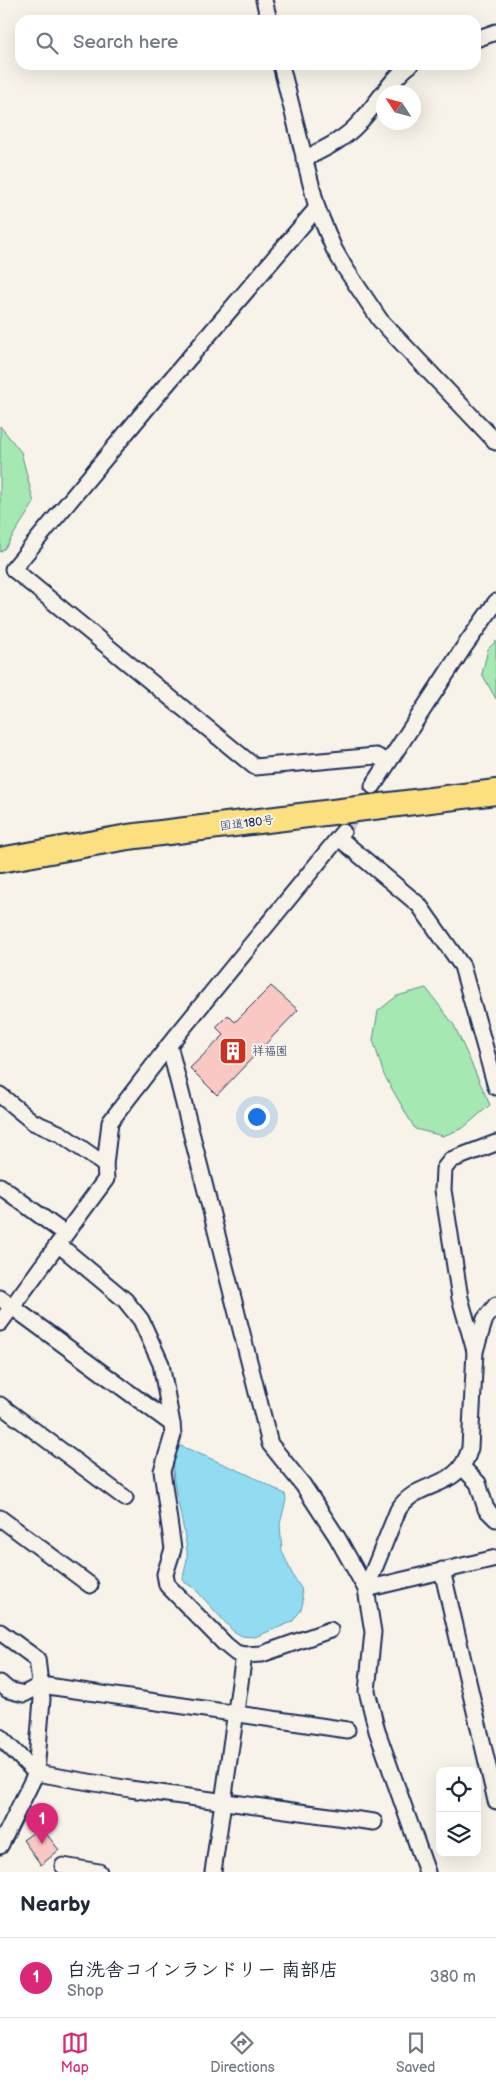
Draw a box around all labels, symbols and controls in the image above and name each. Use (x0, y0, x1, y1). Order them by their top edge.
search box (15, 15, 481, 70)
icon: search (33, 29, 61, 57)
text: Search here (73, 31, 178, 54)
north arrow (376, 85, 421, 130)
street label: 国道180号 (219, 813, 275, 834)
building icon: 祥福園 (218, 1036, 248, 1066)
place label: 祥福園 (252, 1044, 288, 1059)
your location (244, 1104, 270, 1130)
map controls (436, 1767, 481, 1857)
button: locate (436, 1767, 481, 1812)
pin: 1 (26, 1803, 58, 1844)
button: layers (436, 1812, 481, 1857)
text: Nearby (20, 1892, 90, 1917)
text: 白洗舎コインランドリー 南部店 (67, 1959, 338, 1982)
text: 1 (33, 1968, 39, 1987)
text: 380 m (430, 1968, 476, 1987)
text: Shop (67, 1982, 104, 2001)
tab: Map (61, 2029, 89, 2076)
tab: Directions (210, 2029, 275, 2076)
tab: Saved (396, 2029, 435, 2076)

